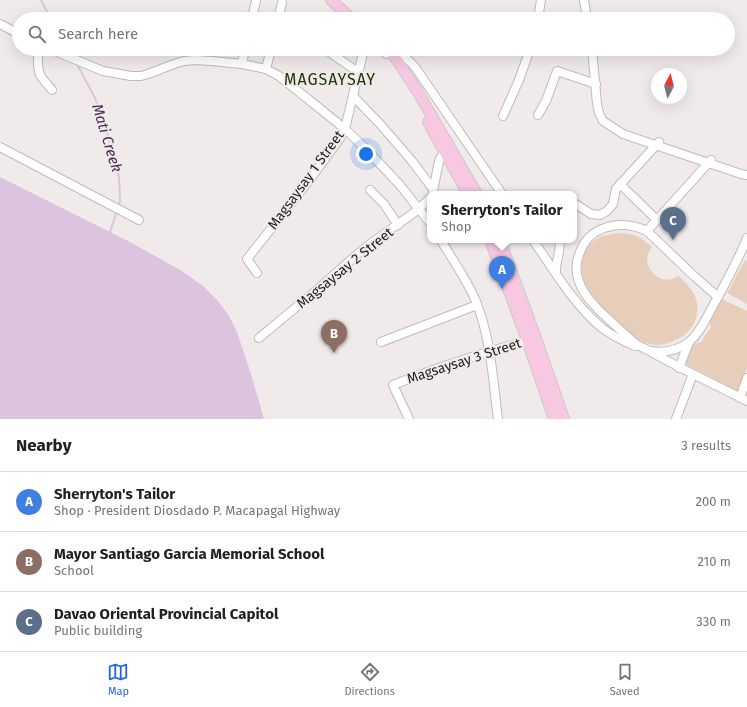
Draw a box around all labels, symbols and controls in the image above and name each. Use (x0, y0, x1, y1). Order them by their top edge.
search box (12, 12, 735, 56)
icon: search (26, 23, 48, 45)
text: Search here (58, 25, 138, 43)
north arrow (651, 68, 687, 104)
district label: MAGSAYSAY (284, 70, 376, 89)
water label: Mati Creek (88, 102, 126, 174)
street label: Magsaysay 1 Street (264, 126, 348, 233)
your location (356, 144, 376, 164)
popup (427, 191, 577, 243)
text: Sherryton's Tailor (441, 201, 563, 219)
pin: C (660, 207, 686, 240)
text: Shop (441, 219, 471, 234)
street label: Magsaysay 2 Street (293, 223, 397, 312)
pin: A (489, 256, 515, 289)
pin: B (321, 320, 347, 353)
street label: Magsaysay 3 Street (405, 334, 524, 388)
text: Nearby (16, 435, 71, 456)
text: 3 results (681, 438, 731, 453)
text: Sherryton's Tailor (54, 485, 175, 503)
text: A (25, 494, 33, 509)
text: 200 m (695, 494, 731, 509)
text: Shop · President Diosdado P. Macapagal Highway (54, 503, 340, 518)
text: Mayor Santiago Garcia Memorial School (54, 545, 324, 563)
text: B (25, 554, 33, 569)
text: 210 m (697, 554, 731, 569)
text: School (54, 563, 94, 578)
text: Davao Oriental Provincial Capitol (54, 605, 278, 623)
text: C (25, 614, 33, 629)
text: 330 m (696, 614, 731, 629)
text: Public building (54, 623, 142, 638)
tab: Map (107, 661, 129, 698)
tab: Directions (344, 661, 395, 698)
tab: Saved (610, 661, 640, 698)

